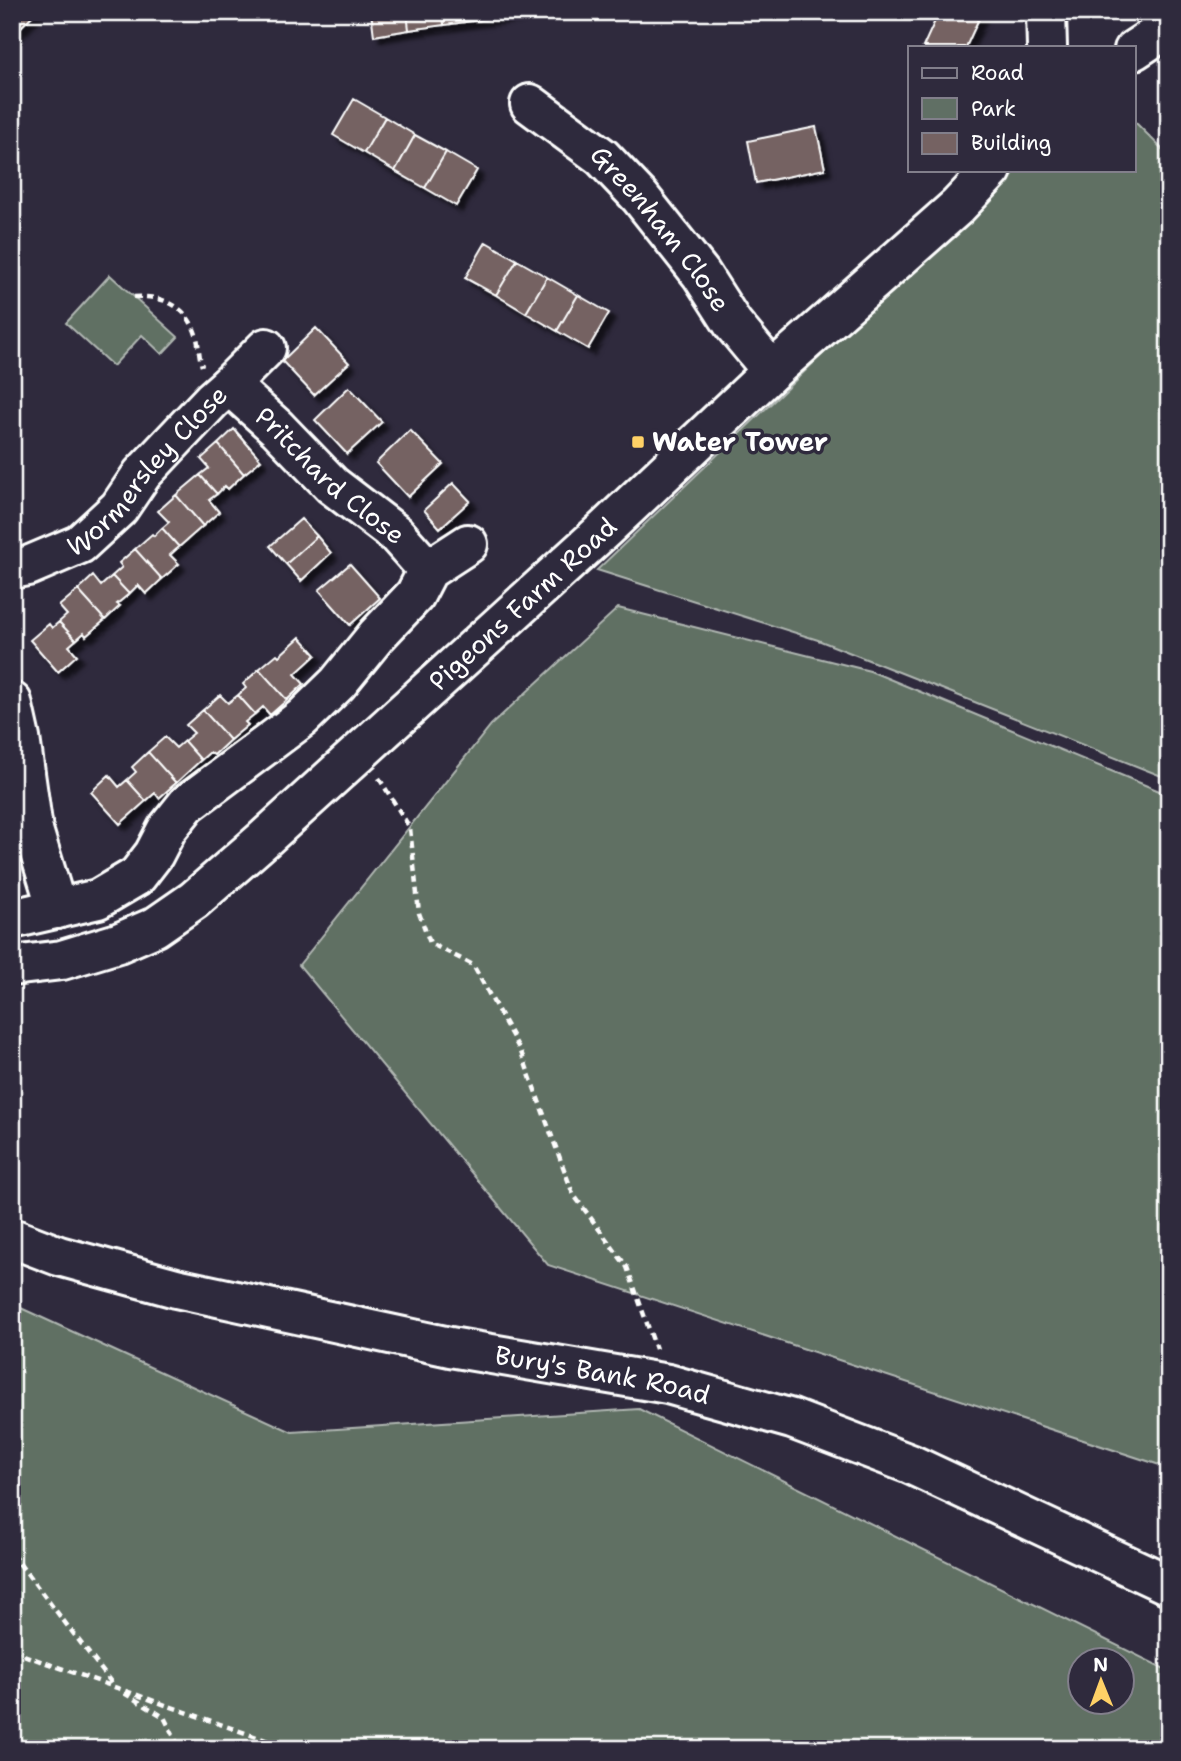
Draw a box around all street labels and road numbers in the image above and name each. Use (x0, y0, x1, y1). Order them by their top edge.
street label: Greenham Close (583, 138, 739, 318)
street label: Wormersley Close (62, 377, 234, 564)
street label: Pritchard Close (248, 399, 413, 552)
street label: Pigeons Farm Road (421, 509, 624, 698)
street label: Bury's Bank Road (492, 1337, 715, 1412)

